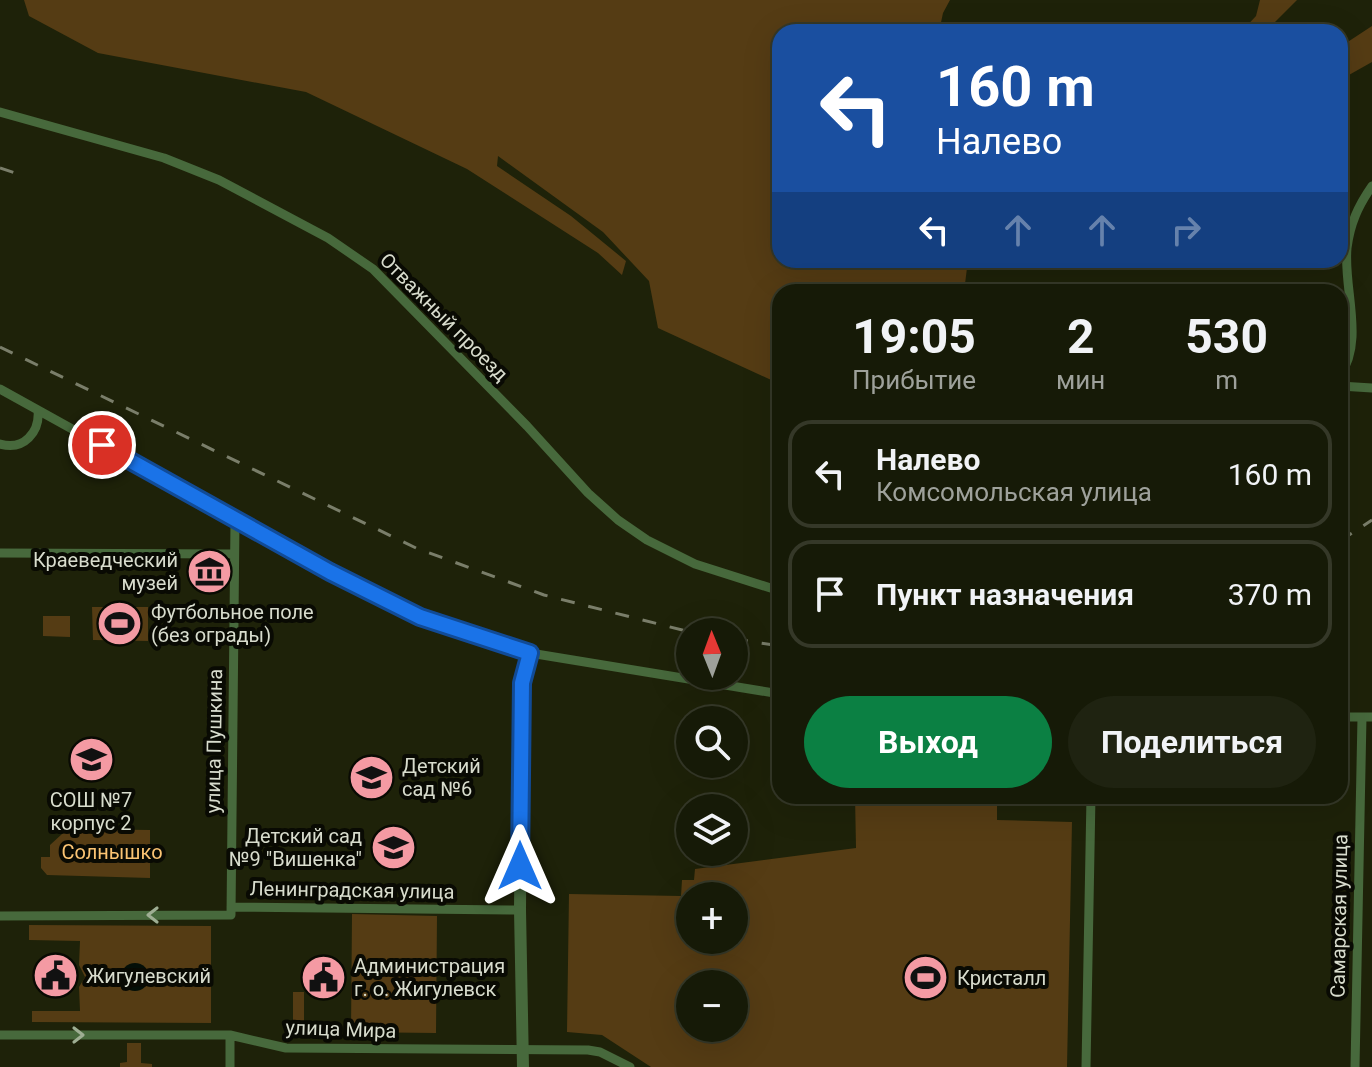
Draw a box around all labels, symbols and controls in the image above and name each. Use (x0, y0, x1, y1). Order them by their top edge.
text: 160 m (936, 54, 1095, 120)
icon: left (804, 56, 908, 160)
text: Налево (936, 121, 1062, 163)
icon: left (912, 208, 956, 252)
icon: ahead (996, 208, 1040, 252)
icon: ahead (1080, 208, 1124, 252)
icon: right (1164, 208, 1208, 252)
street label: Отважный проезд (375, 248, 513, 386)
text: 19:05 (852, 308, 976, 365)
text: 2 (1067, 308, 1094, 365)
text: 530 (1185, 308, 1268, 365)
text: Прибытие (852, 365, 976, 395)
text: мин (1056, 365, 1105, 395)
text: m (1215, 365, 1238, 395)
pin (68, 411, 136, 479)
icon: arrive (80, 423, 124, 467)
text: Налево (876, 442, 980, 477)
icon: left (808, 452, 852, 496)
text: 160 m (1228, 457, 1312, 492)
text: Комсомольская улица (876, 477, 1152, 507)
museum icon: Краеведческий музей (185, 547, 233, 595)
place label: Краеведческий музей (33, 548, 178, 595)
icon: arrive (808, 572, 852, 616)
text: Пункт назначения (876, 577, 1134, 612)
text: 370 m (1228, 577, 1312, 612)
sports icon: Футбольное поле (без ограды) (96, 599, 144, 647)
place label: Футбольное поле (без ограды) (151, 600, 314, 647)
north arrow (676, 618, 748, 690)
map controls (676, 618, 748, 1042)
street label: улица Пушкина (201, 669, 227, 813)
button: Выход (804, 696, 1052, 788)
button: Поделиться (1068, 696, 1316, 788)
button: search (676, 706, 748, 778)
school or university icon: СОШ №7 корпус 2 (67, 736, 115, 784)
school or university icon: Детский сад №6 (347, 753, 395, 801)
place label: Детский сад №6 (402, 754, 481, 801)
place label: СОШ №7 корпус 2 (50, 788, 132, 835)
button: layers (676, 794, 748, 866)
place label: Детский сад №9 "Вишенка" (229, 824, 362, 871)
school or university icon: Детский сад №9 "Вишенка" (369, 824, 417, 872)
position arrow (478, 824, 562, 908)
street label: Самарская улица (1326, 834, 1352, 998)
park label: Солнышко (61, 840, 163, 864)
street label: Ленинградская улица (249, 876, 455, 904)
button: + (676, 882, 748, 954)
one-way arrow (146, 906, 159, 924)
public building icon: Жигулевский (31, 952, 79, 1000)
public building icon: Администрация г. о. Жигулевск (299, 954, 347, 1002)
place label: Администрация г. о. Жигулевск (354, 954, 505, 1001)
sports icon: Кристалл (902, 954, 950, 1002)
place label: Жигулевский (86, 964, 211, 988)
place label: Кристалл (957, 966, 1046, 990)
button: − (676, 970, 748, 1042)
street label: улица Мира (285, 1015, 397, 1043)
one-way arrow (72, 1026, 85, 1044)

